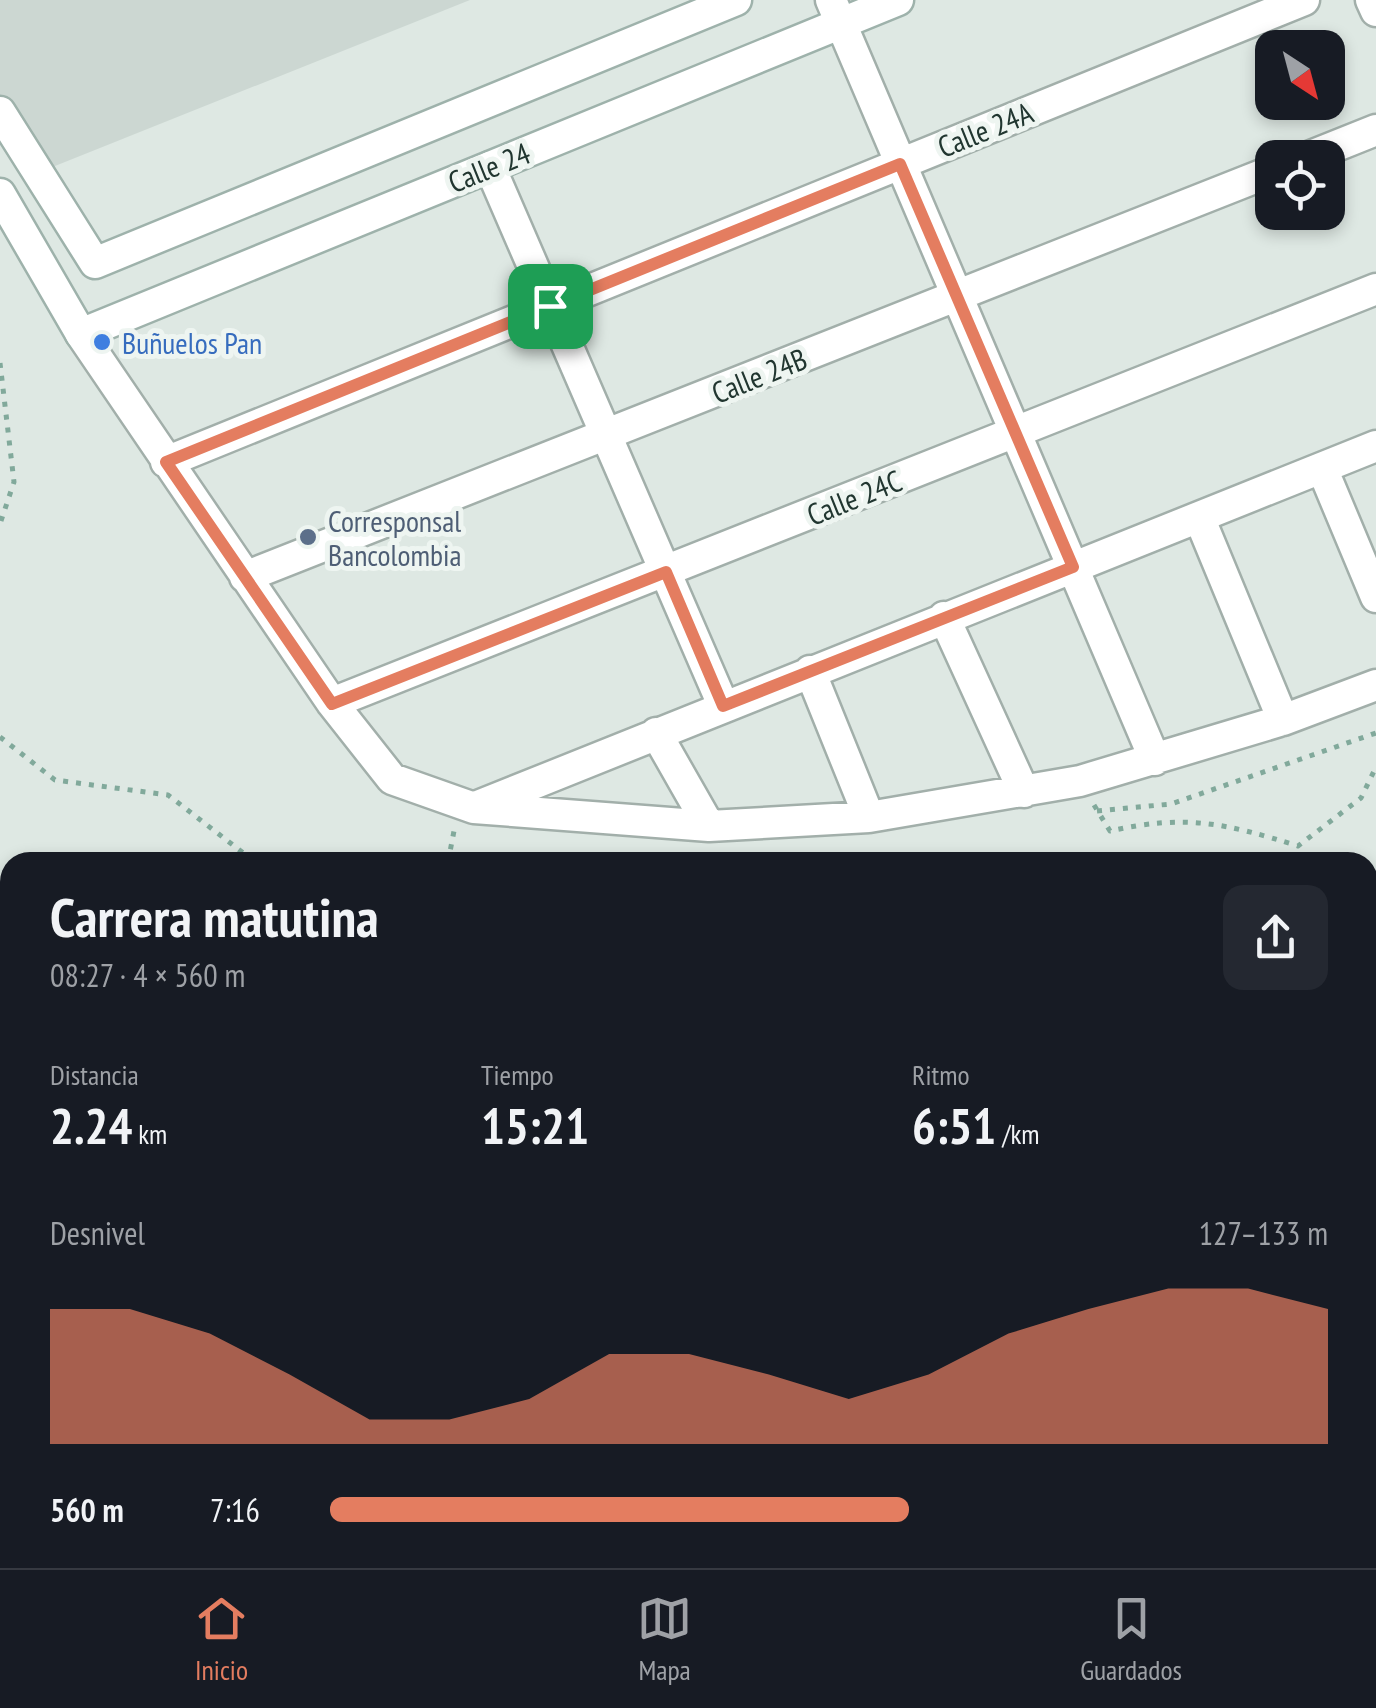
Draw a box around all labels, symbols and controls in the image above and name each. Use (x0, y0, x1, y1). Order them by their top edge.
north arrow (1255, 30, 1345, 120)
map controls (1255, 30, 1345, 230)
street label: Calle 24A (932, 92, 1039, 166)
street label: Calle 24 (442, 133, 536, 201)
button: locate (1255, 140, 1345, 230)
pin (508, 264, 593, 349)
icon: arrive (523, 279, 578, 334)
place label: Buñuelos Pan (122, 323, 262, 362)
marker: Buñuelos Pan (91, 331, 113, 353)
street label: Calle 24B (706, 338, 812, 412)
street label: Calle 24C (801, 460, 907, 534)
place label: Corresponsal Bancolombia (328, 501, 461, 574)
marker: Corresponsal Bancolombia (297, 526, 319, 548)
text: Carrera matutina (50, 881, 379, 952)
button: share (1223, 885, 1328, 990)
text: 08:27 · 4 × 560 m (50, 954, 245, 996)
text: Distancia (50, 1056, 139, 1093)
text: Tiempo (481, 1056, 554, 1093)
text: Ritmo (912, 1056, 970, 1093)
text: 2.24 (50, 1093, 132, 1158)
text: 15:21 (481, 1093, 589, 1158)
text: 6:51 (912, 1093, 996, 1158)
text: km (132, 1115, 167, 1152)
text: /km (996, 1115, 1040, 1152)
text: Desnivel (50, 1212, 145, 1254)
text: 127–133 m (1199, 1212, 1328, 1254)
text: 560 m (50, 1489, 124, 1531)
text: 7:16 (210, 1489, 260, 1531)
tab: Inicio (194, 1591, 249, 1688)
tab: Mapa (637, 1591, 692, 1688)
tab: Guardados (1080, 1591, 1182, 1688)

